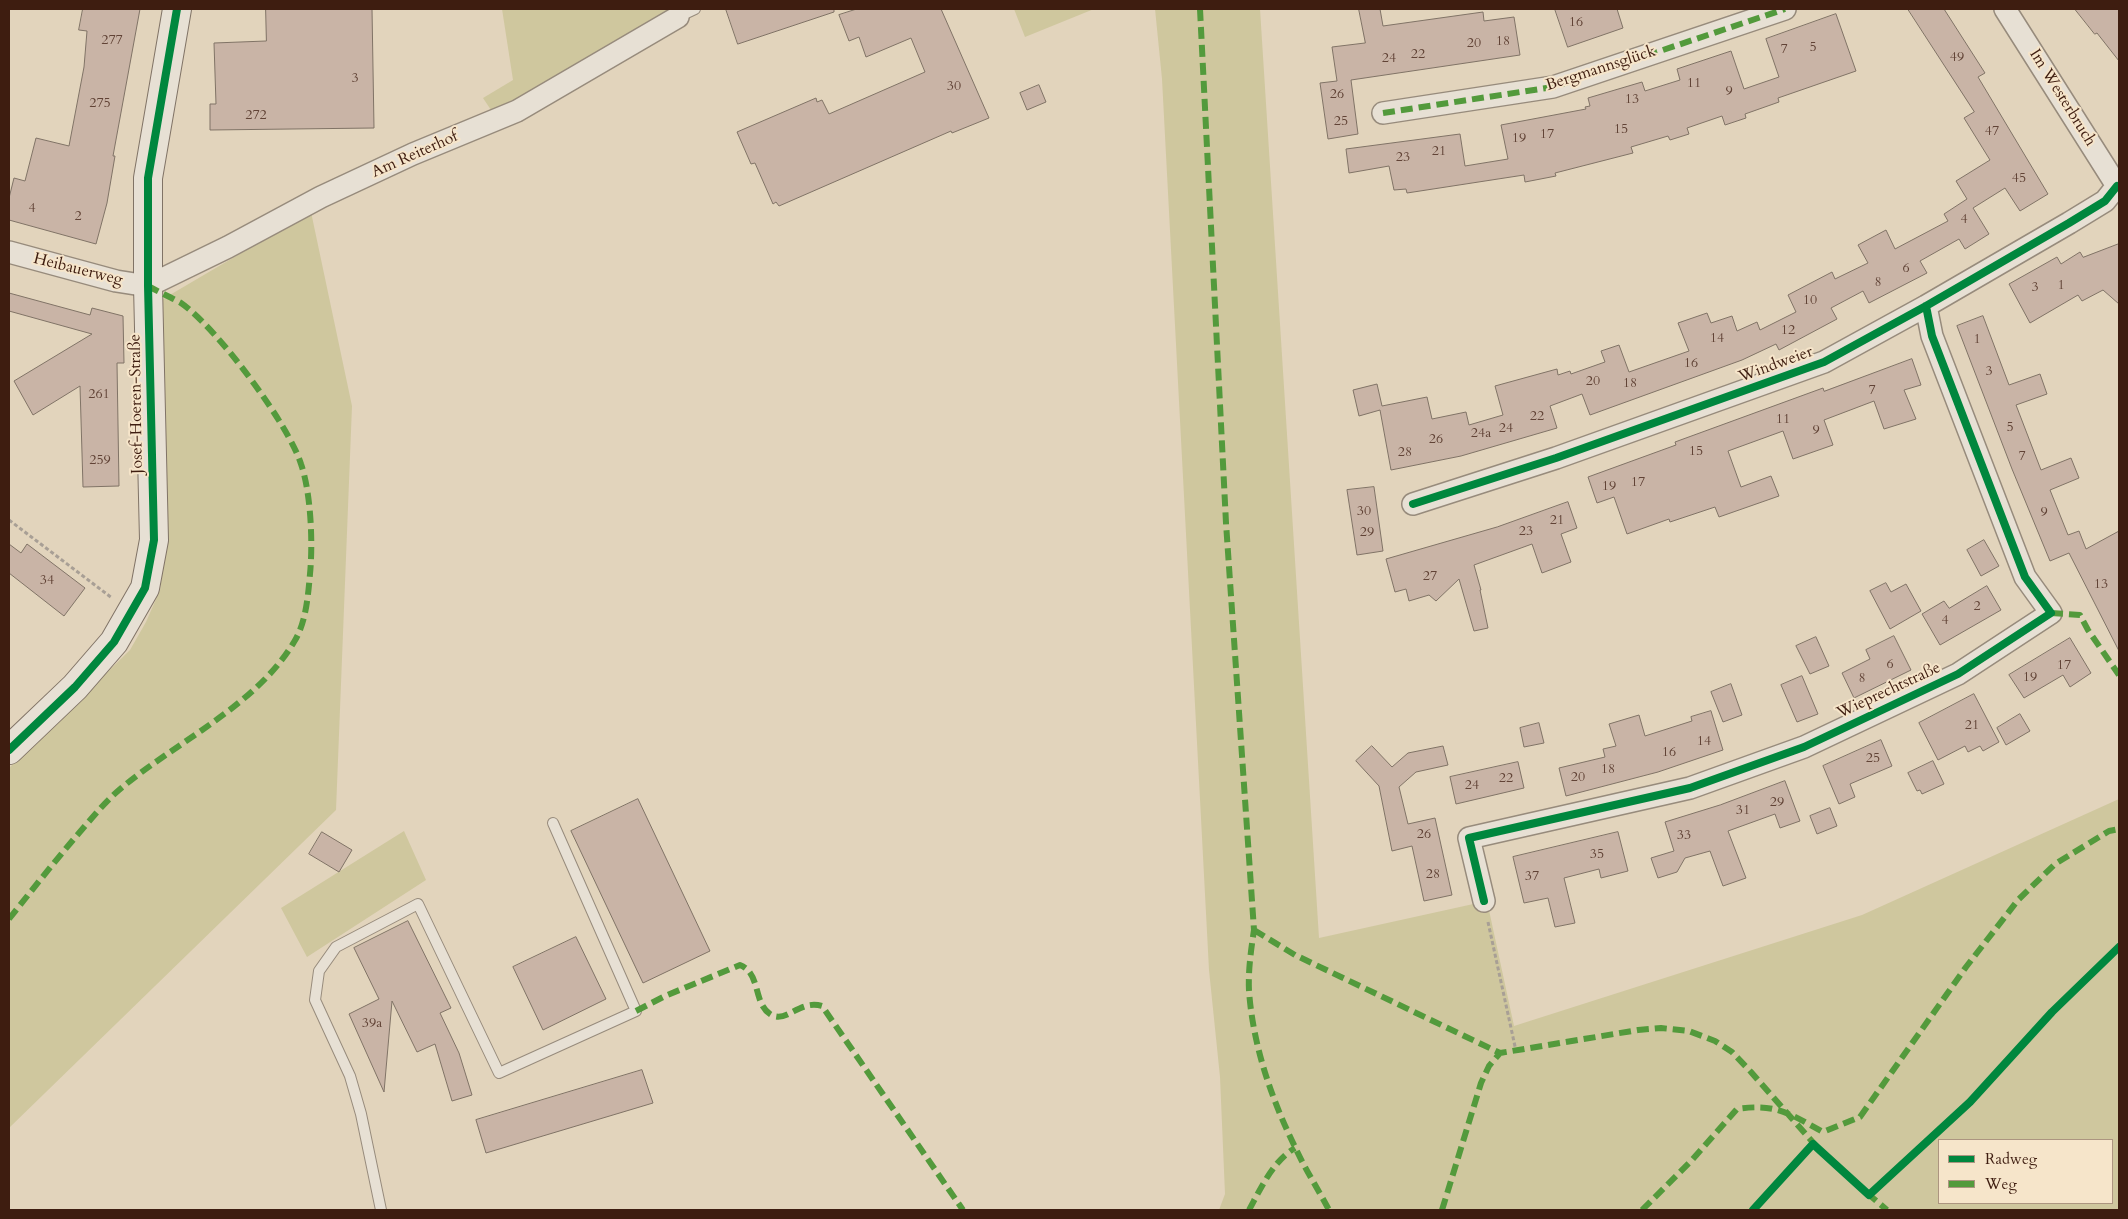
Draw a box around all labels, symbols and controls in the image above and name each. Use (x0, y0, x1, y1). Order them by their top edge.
house number: 16 (1569, 15, 1583, 31)
house number: 277 (101, 33, 123, 49)
house number: 18 (1496, 34, 1510, 50)
house number: 20 (1467, 36, 1481, 52)
house number: 5 (1809, 40, 1817, 56)
street label: Bergmannsglück (1544, 42, 1658, 96)
house number: 7 (1780, 42, 1788, 58)
street label: Im Westerbruch (2024, 46, 2100, 150)
house number: 22 (1411, 47, 1425, 63)
house number: 49 (1950, 50, 1964, 66)
house number: 24 (1382, 51, 1396, 67)
house number: 3 (351, 71, 359, 87)
house number: 11 (1687, 76, 1701, 92)
house number: 30 (947, 79, 961, 95)
house number: 9 (1725, 84, 1733, 100)
house number: 26 (1330, 87, 1344, 103)
house number: 13 (1625, 92, 1639, 108)
house number: 275 (89, 96, 111, 112)
house number: 272 (245, 108, 267, 124)
house number: 25 (1334, 114, 1348, 130)
house number: 15 (1614, 122, 1628, 138)
house number: 47 (1985, 124, 1999, 140)
street label: Am Reiterhof (369, 127, 461, 183)
house number: 17 (1540, 127, 1554, 143)
house number: 19 (1512, 131, 1526, 147)
house number: 21 (1432, 144, 1446, 160)
house number: 23 (1396, 150, 1410, 166)
house number: 45 (2012, 171, 2026, 187)
house number: 4 (28, 201, 36, 217)
house number: 2 (74, 209, 82, 225)
house number: 4 (1960, 212, 1968, 228)
street label: Heibauerweg (31, 250, 125, 290)
house number: 6 (1902, 261, 1910, 277)
house number: 8 (1874, 275, 1882, 291)
house number: 1 (2057, 278, 2065, 294)
house number: 3 (2031, 280, 2039, 296)
house number: 10 (1803, 293, 1817, 309)
house number: 12 (1781, 323, 1795, 339)
house number: 14 (1710, 331, 1724, 347)
house number: 1 (1973, 332, 1981, 348)
street label: Josef-Hoeren-Straße (126, 334, 148, 474)
street label: Windweier (1736, 343, 1816, 387)
house number: 16 (1684, 356, 1698, 372)
house number: 3 (1985, 364, 1993, 380)
house number: 20 (1586, 374, 1600, 390)
house number: 18 (1623, 376, 1637, 392)
house number: 7 (1868, 383, 1876, 399)
house number: 261 (88, 387, 110, 403)
house number: 22 (1530, 409, 1544, 425)
house number: 11 (1776, 412, 1790, 428)
house number: 5 (2006, 420, 2014, 436)
house number: 24 (1499, 421, 1513, 437)
house number: 9 (1812, 423, 1820, 439)
house number: 24a (1471, 426, 1491, 442)
house number: 26 (1429, 432, 1443, 448)
house number: 15 (1689, 444, 1703, 460)
house number: 28 (1398, 445, 1412, 461)
house number: 7 (2018, 449, 2026, 465)
house number: 259 (89, 453, 111, 469)
house number: 17 (1631, 475, 1645, 491)
house number: 19 (1602, 479, 1616, 495)
house number: 30 (1357, 504, 1371, 520)
house number: 9 (2040, 505, 2048, 521)
house number: 21 (1550, 513, 1564, 529)
house number: 23 (1519, 524, 1533, 540)
house number: 29 (1360, 525, 1374, 541)
house number: 27 (1423, 569, 1437, 585)
house number: 34 (40, 573, 54, 589)
house number: 13 (2094, 577, 2108, 593)
house number: 2 (1973, 599, 1981, 615)
house number: 4 (1941, 613, 1949, 629)
house number: 6 (1886, 657, 1894, 673)
house number: 17 (2057, 658, 2071, 674)
street label: Wieprechtstraße (1834, 659, 1944, 723)
house number: 19 (2023, 670, 2037, 686)
house number: 8 (1858, 671, 1866, 687)
house number: 21 (1965, 718, 1979, 734)
house number: 14 (1697, 734, 1711, 750)
house number: 16 (1662, 745, 1676, 761)
house number: 25 (1866, 751, 1880, 767)
house number: 18 (1601, 762, 1615, 778)
house number: 20 (1571, 770, 1585, 786)
house number: 22 (1499, 771, 1513, 787)
house number: 24 (1465, 778, 1479, 794)
house number: 29 (1770, 795, 1784, 811)
house number: 31 (1736, 803, 1750, 819)
house number: 26 (1417, 827, 1431, 843)
house number: 33 (1677, 828, 1691, 844)
house number: 35 (1590, 847, 1604, 863)
house number: 28 (1426, 867, 1440, 883)
house number: 37 (1525, 869, 1539, 885)
house number: 39a (362, 1016, 382, 1032)
legend (1938, 1139, 2113, 1204)
text: Radweg (1985, 1149, 2037, 1169)
text: Weg (1985, 1174, 2017, 1194)

